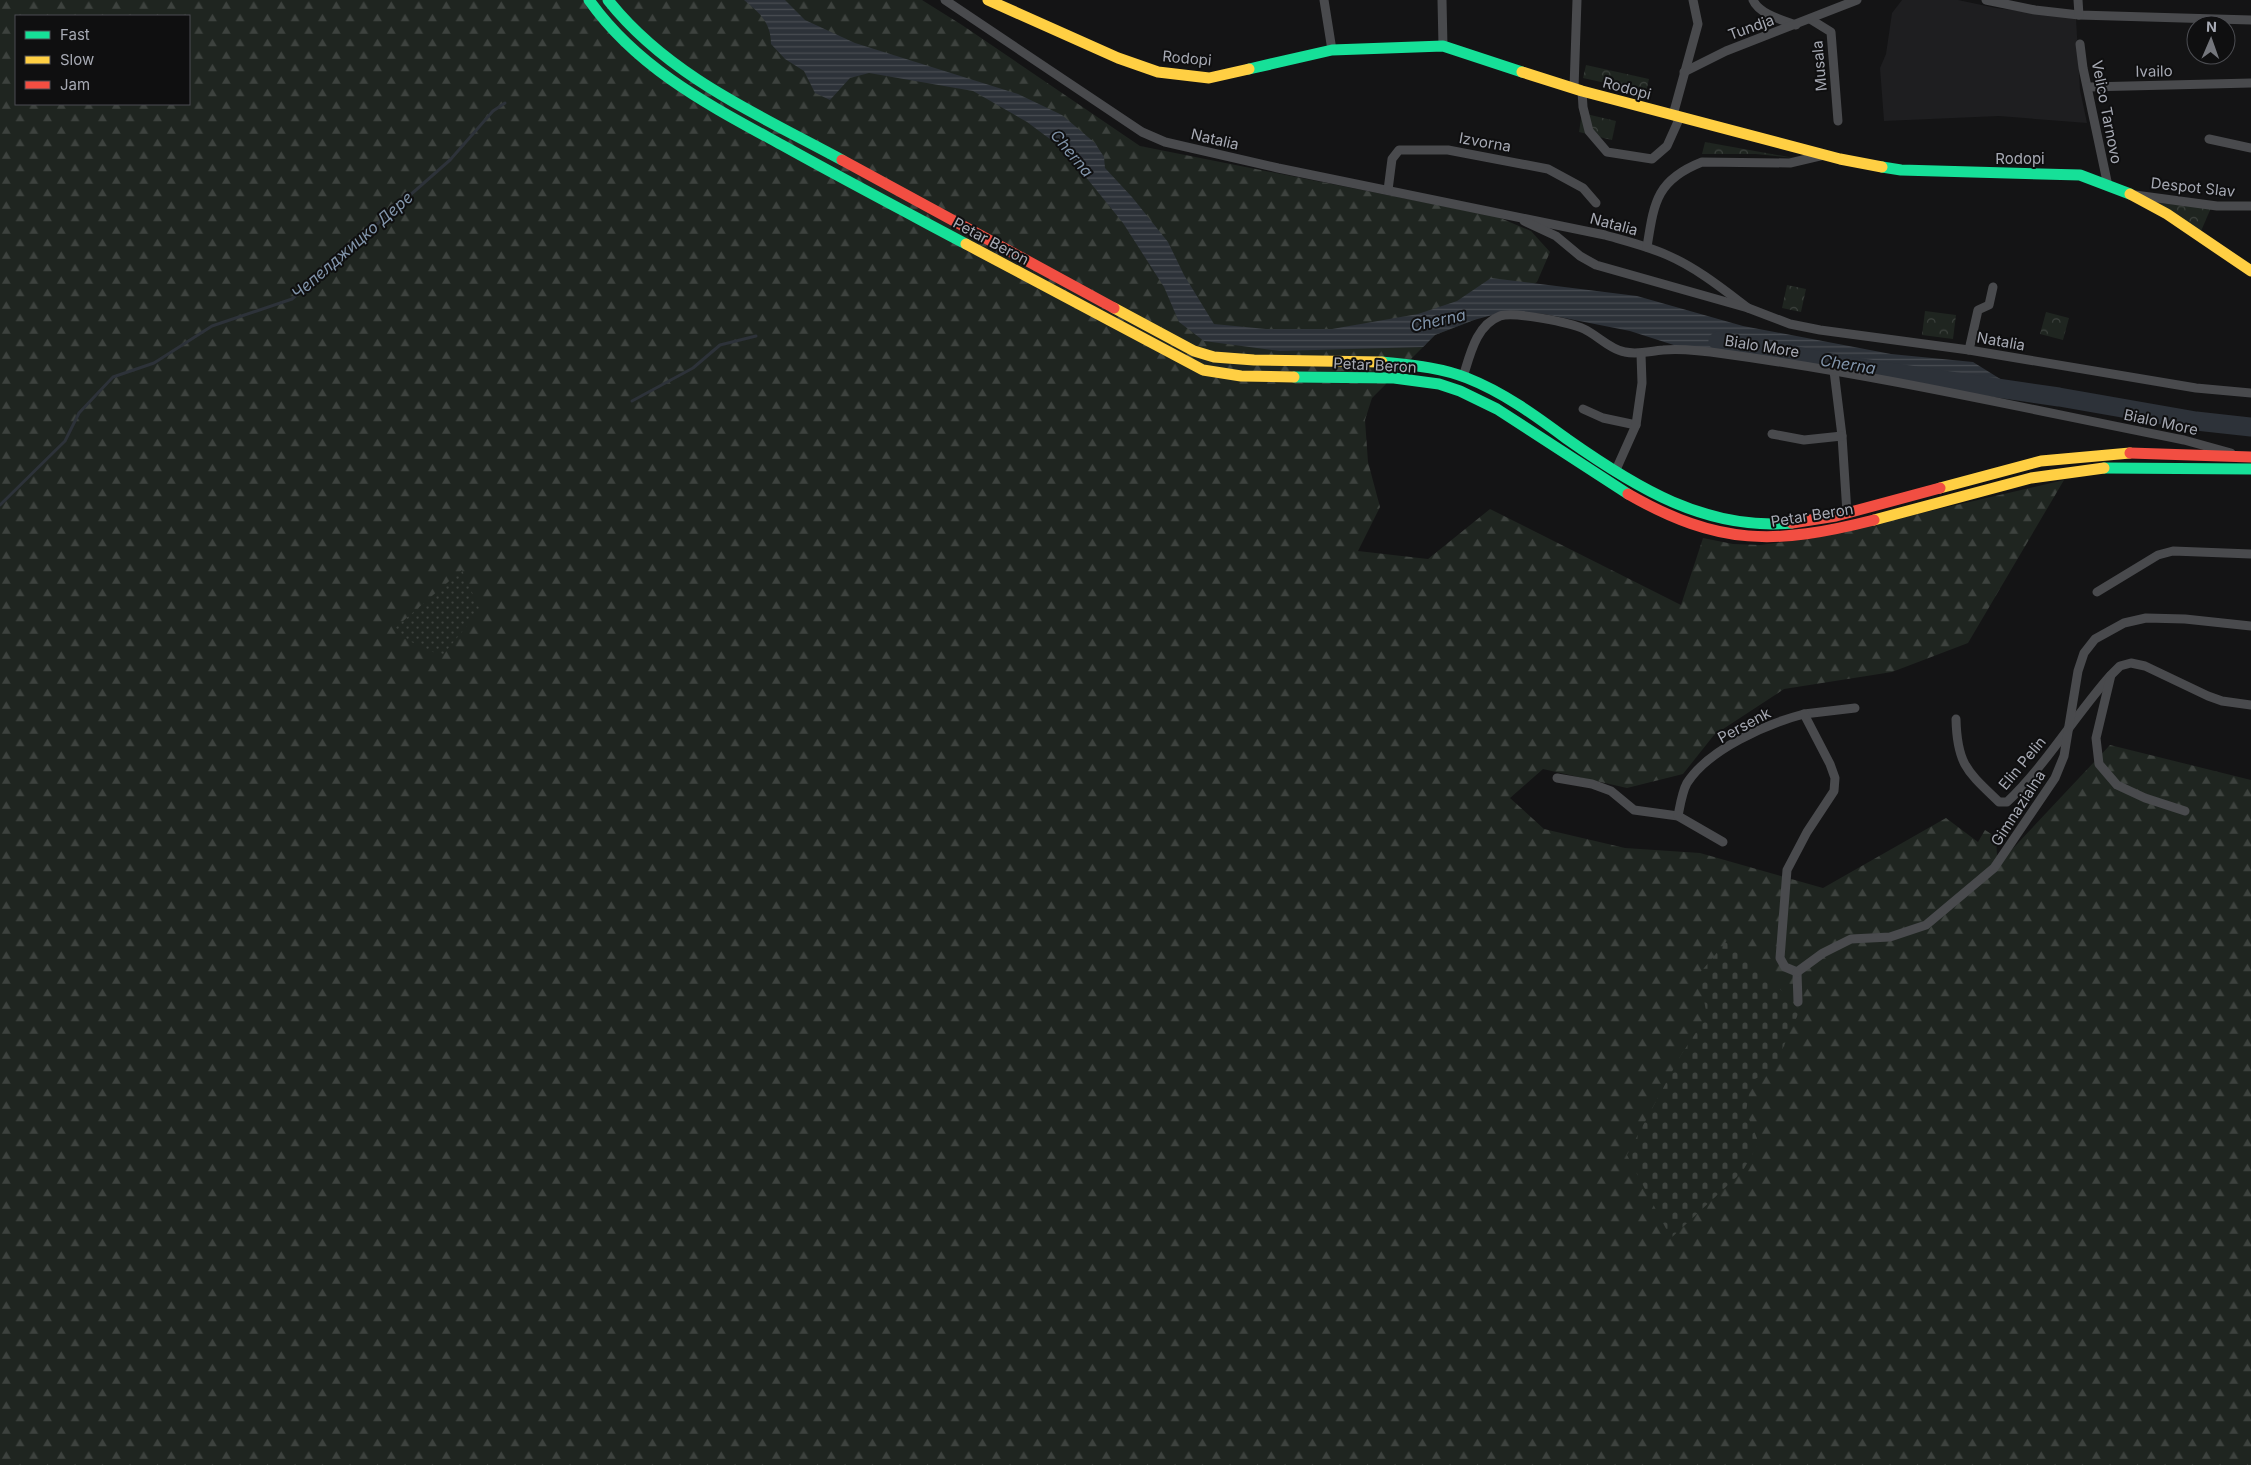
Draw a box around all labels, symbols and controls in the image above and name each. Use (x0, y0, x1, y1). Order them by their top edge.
street label: Tundja (1725, 10, 1777, 44)
legend (15, 15, 190, 105)
north arrow (2186, 15, 2236, 65)
text: N (2206, 18, 2217, 35)
text: Fast (60, 25, 90, 44)
street label: Musala (1807, 40, 1831, 92)
street label: Rodopi (1162, 46, 1212, 70)
text: Slow (60, 50, 94, 69)
street label: Velico Tarnovo (2088, 59, 2126, 165)
street label: Ivailo (2135, 61, 2173, 81)
street label: Rodopi (1601, 72, 1653, 104)
text: Jam (60, 75, 90, 94)
street label: Natalia (1189, 124, 1241, 154)
water label: Cherna (1046, 125, 1098, 181)
street label: Izvorna (1457, 128, 1513, 156)
street label: Rodopi (1995, 149, 2045, 168)
street label: Despot Slav (2150, 173, 2237, 201)
water label: Чепелджицко Дере (287, 187, 417, 303)
street label: Natalia (1588, 209, 1640, 239)
street label: Petar Beron (950, 213, 1032, 269)
water label: Cherna (1409, 304, 1468, 336)
street label: Natalia (1975, 327, 2027, 355)
street label: Bialo More (1723, 331, 1801, 361)
water label: Cherna (1819, 350, 1877, 378)
street label: Petar Beron (1333, 353, 1417, 377)
street label: Bialo More (2122, 405, 2200, 439)
street label: Petar Beron (1769, 499, 1855, 531)
street label: Persenk (1714, 703, 1775, 747)
street label: Elin Pelin (1994, 732, 2050, 794)
street label: Gimnazialna (1986, 767, 2050, 849)

